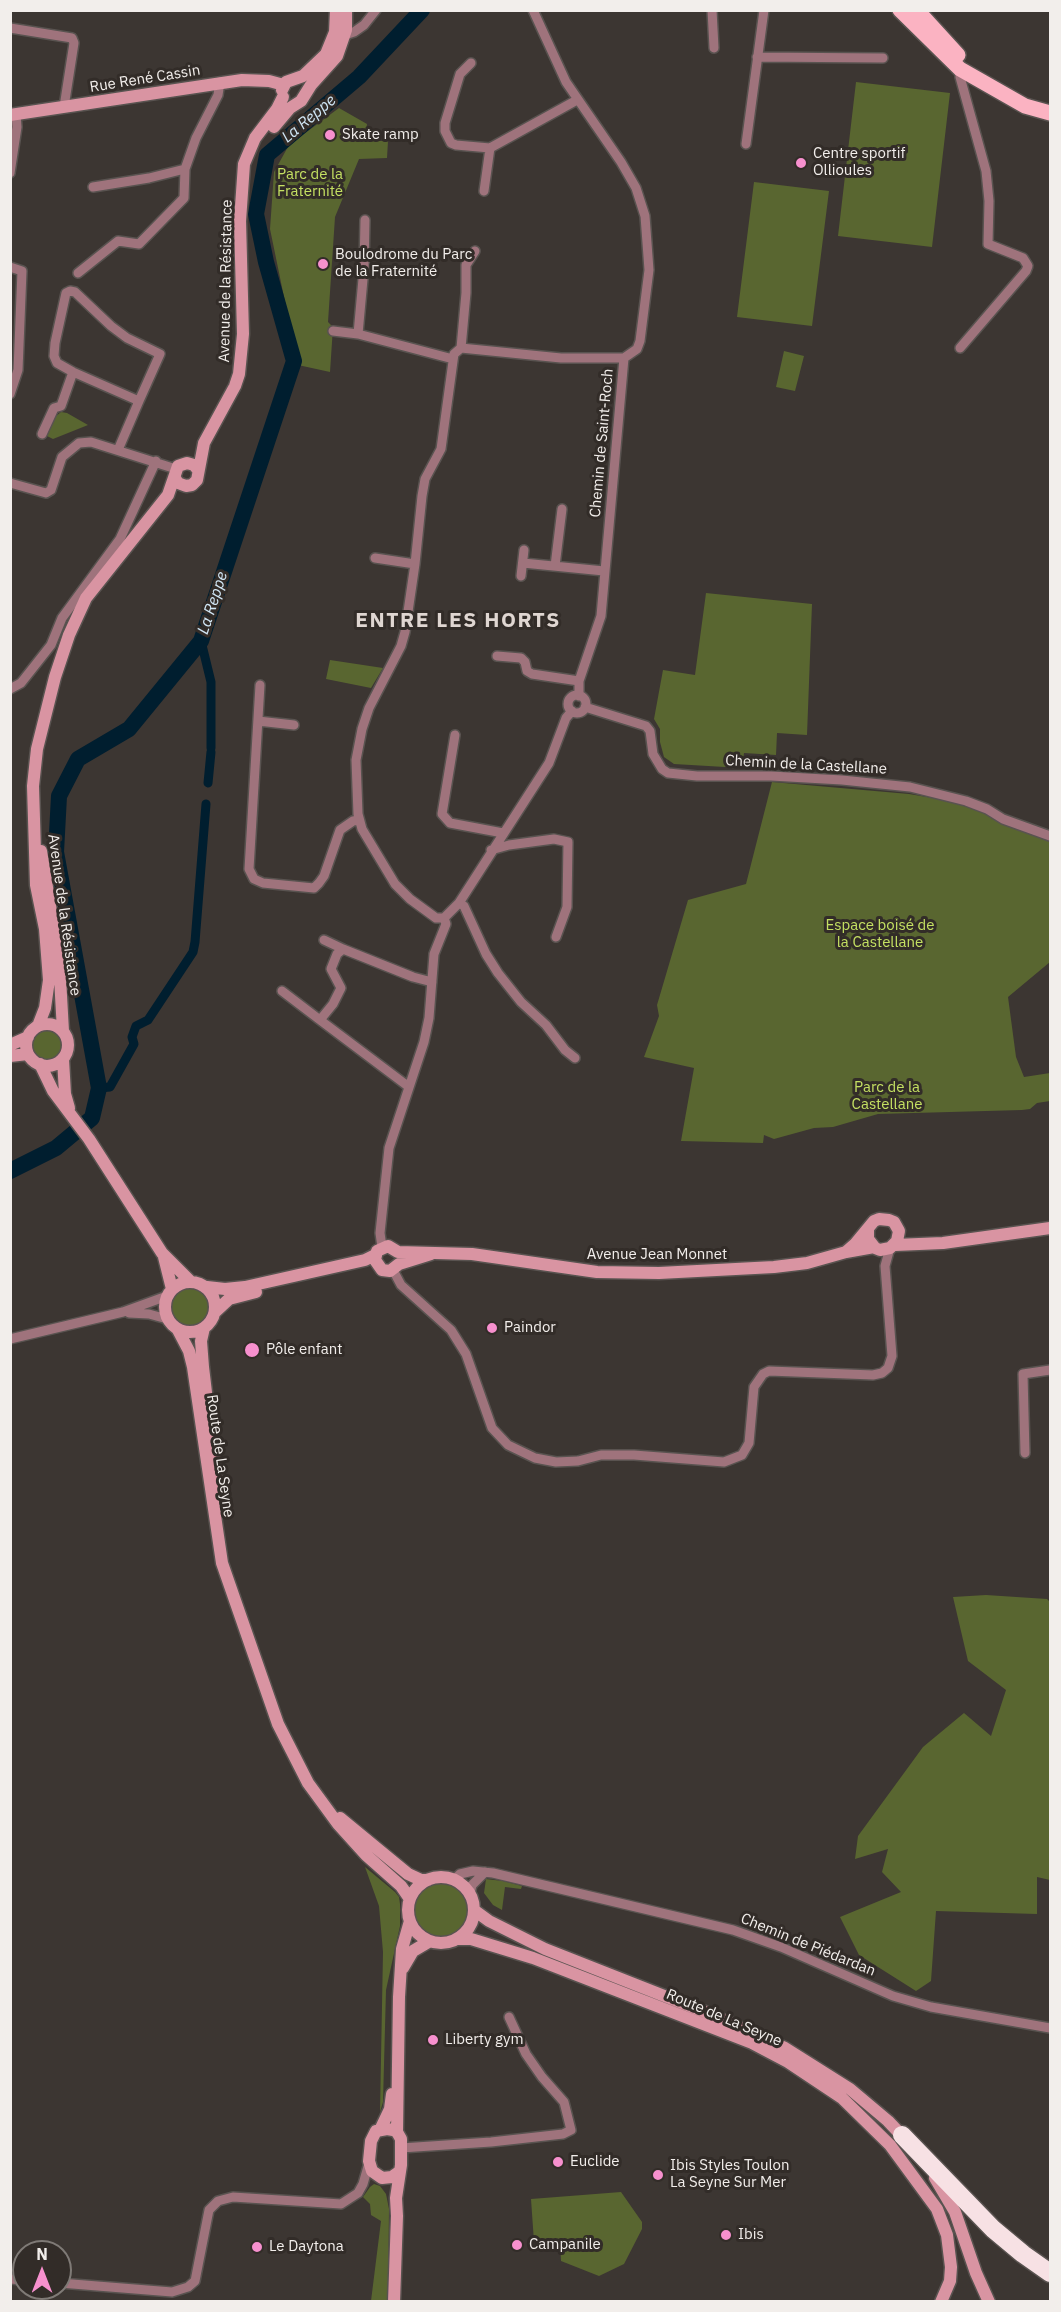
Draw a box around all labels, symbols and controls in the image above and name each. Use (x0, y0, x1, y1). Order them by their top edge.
street label: Rue René Cassin (88, 61, 202, 97)
water label: La Reppe (278, 91, 340, 147)
place label: Skate ramp (342, 126, 419, 144)
marker: Skate ramp (323, 128, 337, 142)
place label: Centre sportif Ollioules (813, 145, 905, 180)
marker: Centre sportif Ollioules (794, 156, 808, 170)
park label: Parc de la Fraternité (277, 166, 343, 201)
street label: Avenue de la Résistance (216, 199, 236, 363)
place label: Boulodrome du Parc de la Fraternité (335, 246, 472, 281)
marker: Boulodrome du Parc de la Fraternité (316, 257, 330, 271)
street label: Chemin de Saint-Roch (587, 368, 617, 518)
water label: La Reppe (194, 569, 232, 637)
district label: ENTRE LES HORTS (355, 608, 561, 634)
street label: Chemin de la Castellane (725, 752, 887, 778)
street label: Avenue de la Résistance (44, 833, 84, 997)
park label: Espace boisé de la Castellane (826, 917, 934, 952)
park label: Parc de la Castellane (852, 1079, 922, 1114)
street label: Avenue Jean Monnet (587, 1246, 727, 1264)
place label: Paindor (504, 1319, 556, 1337)
marker: Paindor (485, 1321, 499, 1335)
marker: Pôle enfant (243, 1341, 261, 1359)
place label: Pôle enfant (266, 1341, 342, 1359)
street label: Route de La Seyne (202, 1393, 238, 1519)
street label: Chemin de Piédardan (738, 1910, 878, 1980)
street label: Route de La Seyne (663, 1986, 785, 2050)
place label: Liberty gym (445, 2031, 524, 2049)
marker: Liberty gym (426, 2033, 440, 2047)
place label: Euclide (570, 2153, 620, 2171)
marker: Euclide (551, 2155, 565, 2169)
place label: Ibis Styles Toulon La Seyne Sur Mer (670, 2157, 789, 2192)
marker: Ibis Styles Toulon La Seyne Sur Mer (651, 2168, 665, 2182)
place label: Ibis (738, 2226, 764, 2244)
marker: Ibis (719, 2228, 733, 2242)
place label: Campanile (529, 2236, 601, 2254)
place label: Le Daytona (269, 2238, 344, 2256)
marker: Campanile (510, 2238, 524, 2252)
north arrow (12, 2240, 72, 2300)
marker: Le Daytona (250, 2240, 264, 2254)
text: N (36, 2244, 48, 2264)

